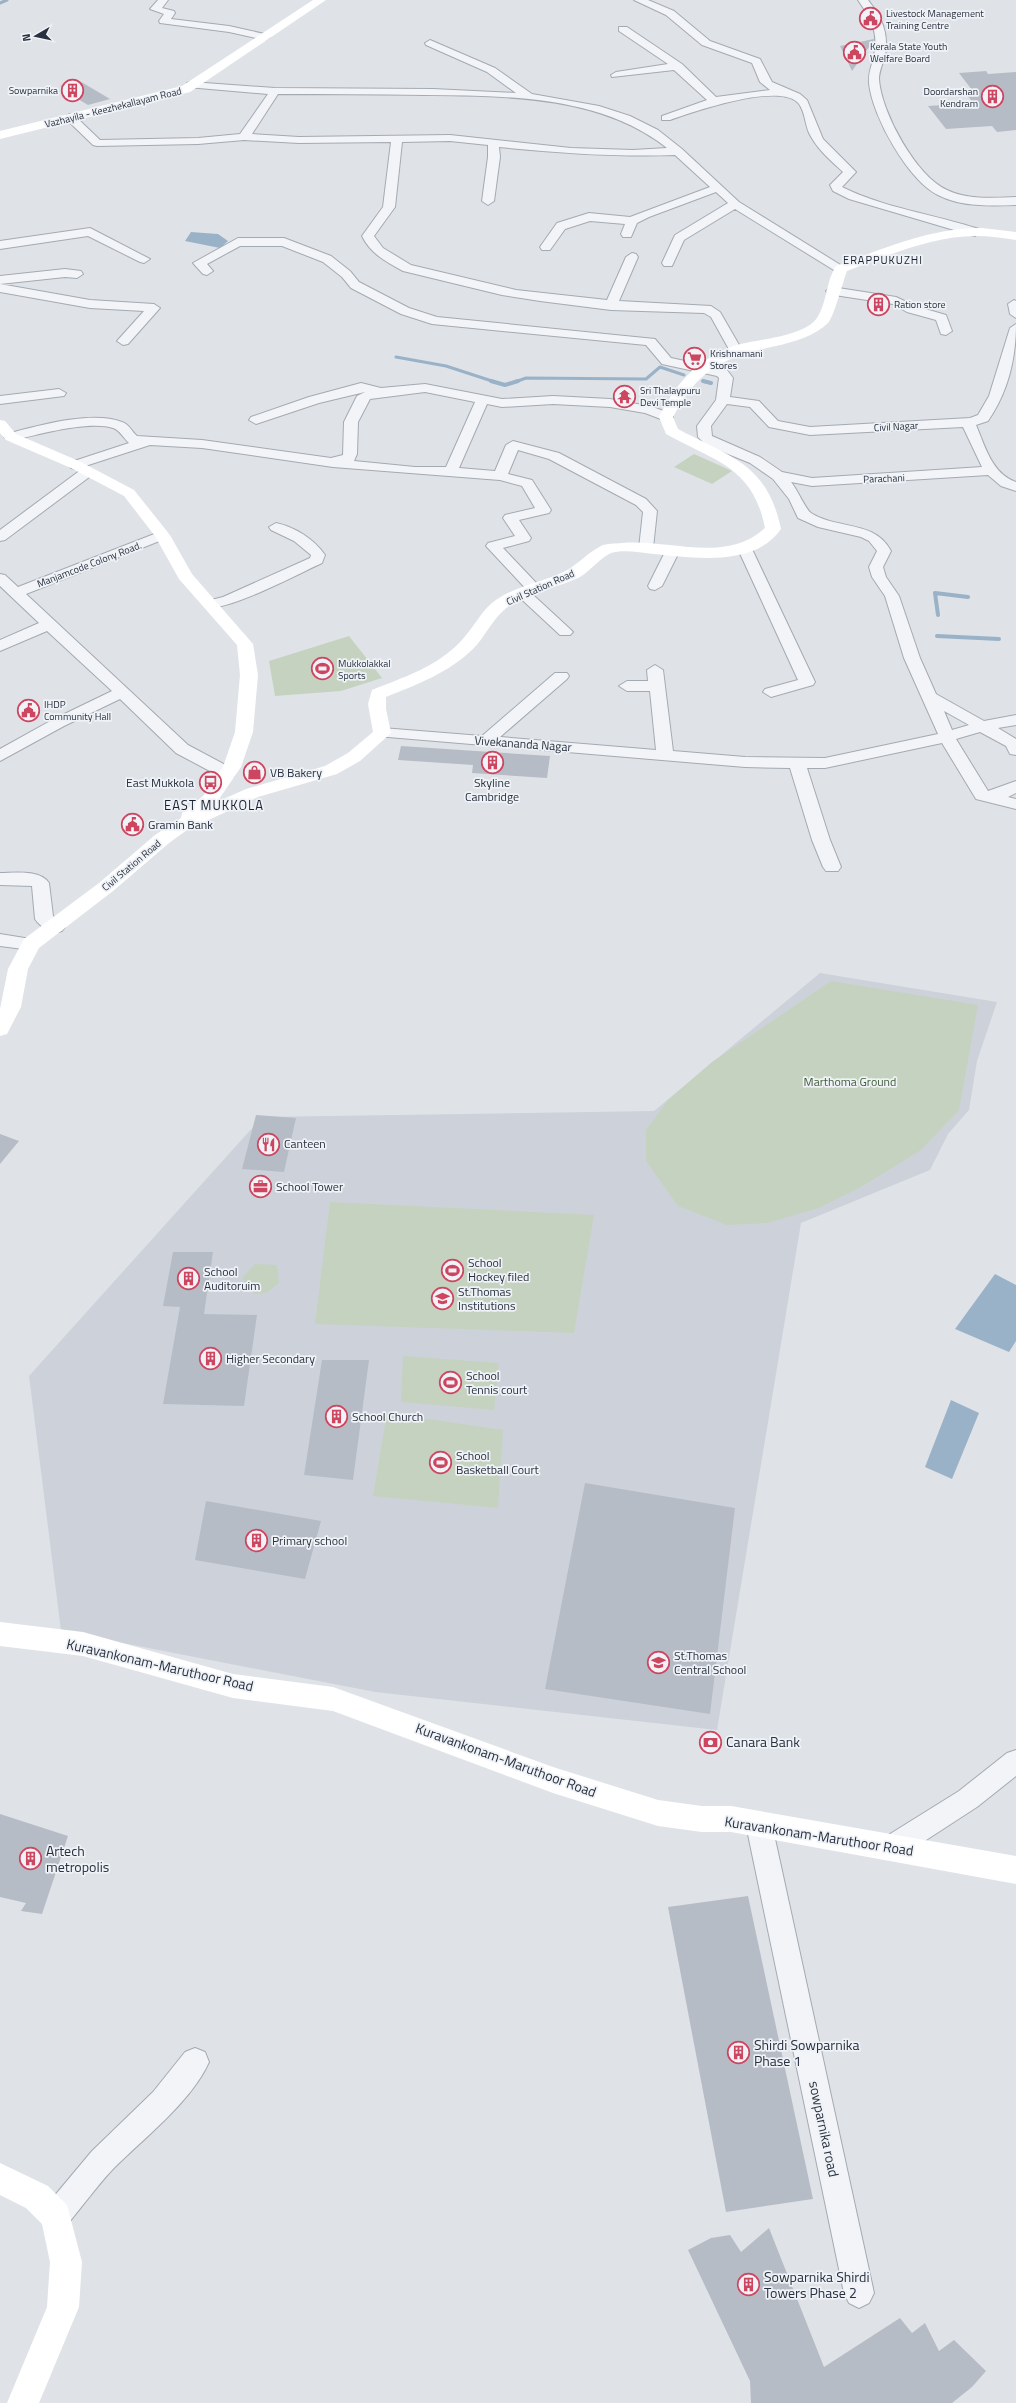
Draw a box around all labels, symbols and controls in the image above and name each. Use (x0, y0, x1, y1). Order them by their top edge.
public building icon: Livestock Management Training Centre (857, 6, 883, 32)
place label: Livestock Management Training Centre (886, 6, 984, 33)
north arrow (16, 16, 56, 56)
text: N (18, 33, 35, 43)
public building icon: Kerala State Youth Welfare Board (841, 39, 867, 65)
place label: Kerala State Youth Welfare Board (870, 39, 947, 66)
building icon: Sowparnika (60, 77, 86, 103)
place label: Sowparnika (9, 83, 58, 98)
street label: Vazhayila - Keezhekallayam Road (43, 83, 183, 132)
place label: Doordarshan Kendram (924, 84, 978, 111)
building icon: Doordarshan Kendram (980, 84, 1006, 110)
district label: ERAPPUKUZHI (843, 252, 923, 268)
building icon: Ration store (865, 291, 891, 317)
place label: Ration store (894, 297, 946, 312)
supermarket icon: Krishnamani Stores (681, 346, 707, 372)
place label: Krishnamani Stores (710, 346, 763, 373)
temple icon: Sri Thalaypuru Devi Temple (611, 383, 637, 409)
place label: Sri Thalaypuru Devi Temple (640, 383, 700, 410)
street label: Civil Nagar (873, 418, 919, 435)
street label: Parachani (863, 470, 905, 487)
street label: Manjamcode Colony Road. (35, 538, 144, 591)
street label: Civil Station Road (504, 566, 577, 609)
sports icon: Mukkolakkal Sports (310, 656, 336, 682)
place label: Mukkolakkal Sports (338, 656, 391, 683)
public building icon: IHDP Community Hall (15, 697, 41, 723)
place label: IHDP Community Hall (44, 697, 111, 724)
street label: Vivekananda Nagar (474, 731, 572, 756)
building icon: Skyline Cambridge (479, 749, 505, 775)
shop icon: VB Bakery (242, 760, 268, 786)
place label: VB Bakery (270, 763, 322, 782)
bus stop icon: East Mukkola (197, 770, 223, 796)
place label: East Mukkola (126, 773, 194, 792)
place label: Skyline Cambridge (465, 773, 519, 806)
district label: EAST MUKKOLA (164, 795, 264, 815)
public building icon: Gramin Bank (119, 812, 145, 838)
place label: Gramin Bank (148, 815, 213, 834)
street label: Civil Station Road (98, 836, 164, 895)
park label: Marthoma Ground (804, 1072, 896, 1091)
restaurant icon: Canteen (256, 1131, 282, 1157)
place label: Canteen (284, 1134, 326, 1153)
office icon: School Tower (247, 1174, 273, 1200)
place label: School Tower (276, 1177, 343, 1196)
place label: School Hockey filed (468, 1253, 529, 1286)
sports icon: School Hockey filed (440, 1257, 466, 1283)
place label: School Auditoruim (204, 1262, 260, 1295)
building icon: School Auditoruim (175, 1266, 201, 1292)
place label: St.Thomas Institutions (458, 1282, 516, 1315)
school or university icon: St.Thomas Institutions (430, 1286, 456, 1312)
building icon: Higher Secondary (198, 1346, 224, 1372)
place label: Higher Secondary (226, 1349, 315, 1368)
place label: School Tennis court (466, 1366, 528, 1399)
sports icon: School Tennis court (437, 1370, 463, 1396)
building icon: School Church (324, 1404, 350, 1430)
place label: School Church (352, 1407, 423, 1426)
place label: School Basketball Court (456, 1446, 540, 1479)
sports icon: School Basketball Court (427, 1450, 453, 1476)
building icon: Primary school (244, 1528, 270, 1554)
place label: Primary school (272, 1531, 347, 1550)
street label: Kuravankonam-Maruthoor Road (65, 1633, 256, 1696)
place label: St.Thomas Central School (674, 1646, 746, 1679)
school or university icon: St.Thomas Central School (645, 1650, 671, 1676)
street label: Kuravankonam-Maruthoor Road (413, 1717, 599, 1802)
bank icon: Canara Bank (698, 1729, 724, 1755)
place label: Canara Bank (726, 1731, 800, 1752)
street label: Kuravankonam-Maruthoor Road (723, 1810, 915, 1861)
place label: Artech metropolis (46, 1840, 109, 1877)
building icon: Artech metropolis (17, 1846, 43, 1872)
place label: Shirdi Sowparnika Phase 1 (754, 2034, 859, 2071)
building icon: Shirdi Sowparnika Phase 1 (726, 2040, 752, 2066)
street label: sowparnika road (804, 2079, 845, 2179)
place label: Sowparnika Shirdi Towers Phase 2 (764, 2266, 869, 2303)
building icon: Sowparnika Shirdi Towers Phase 2 (735, 2272, 761, 2298)

